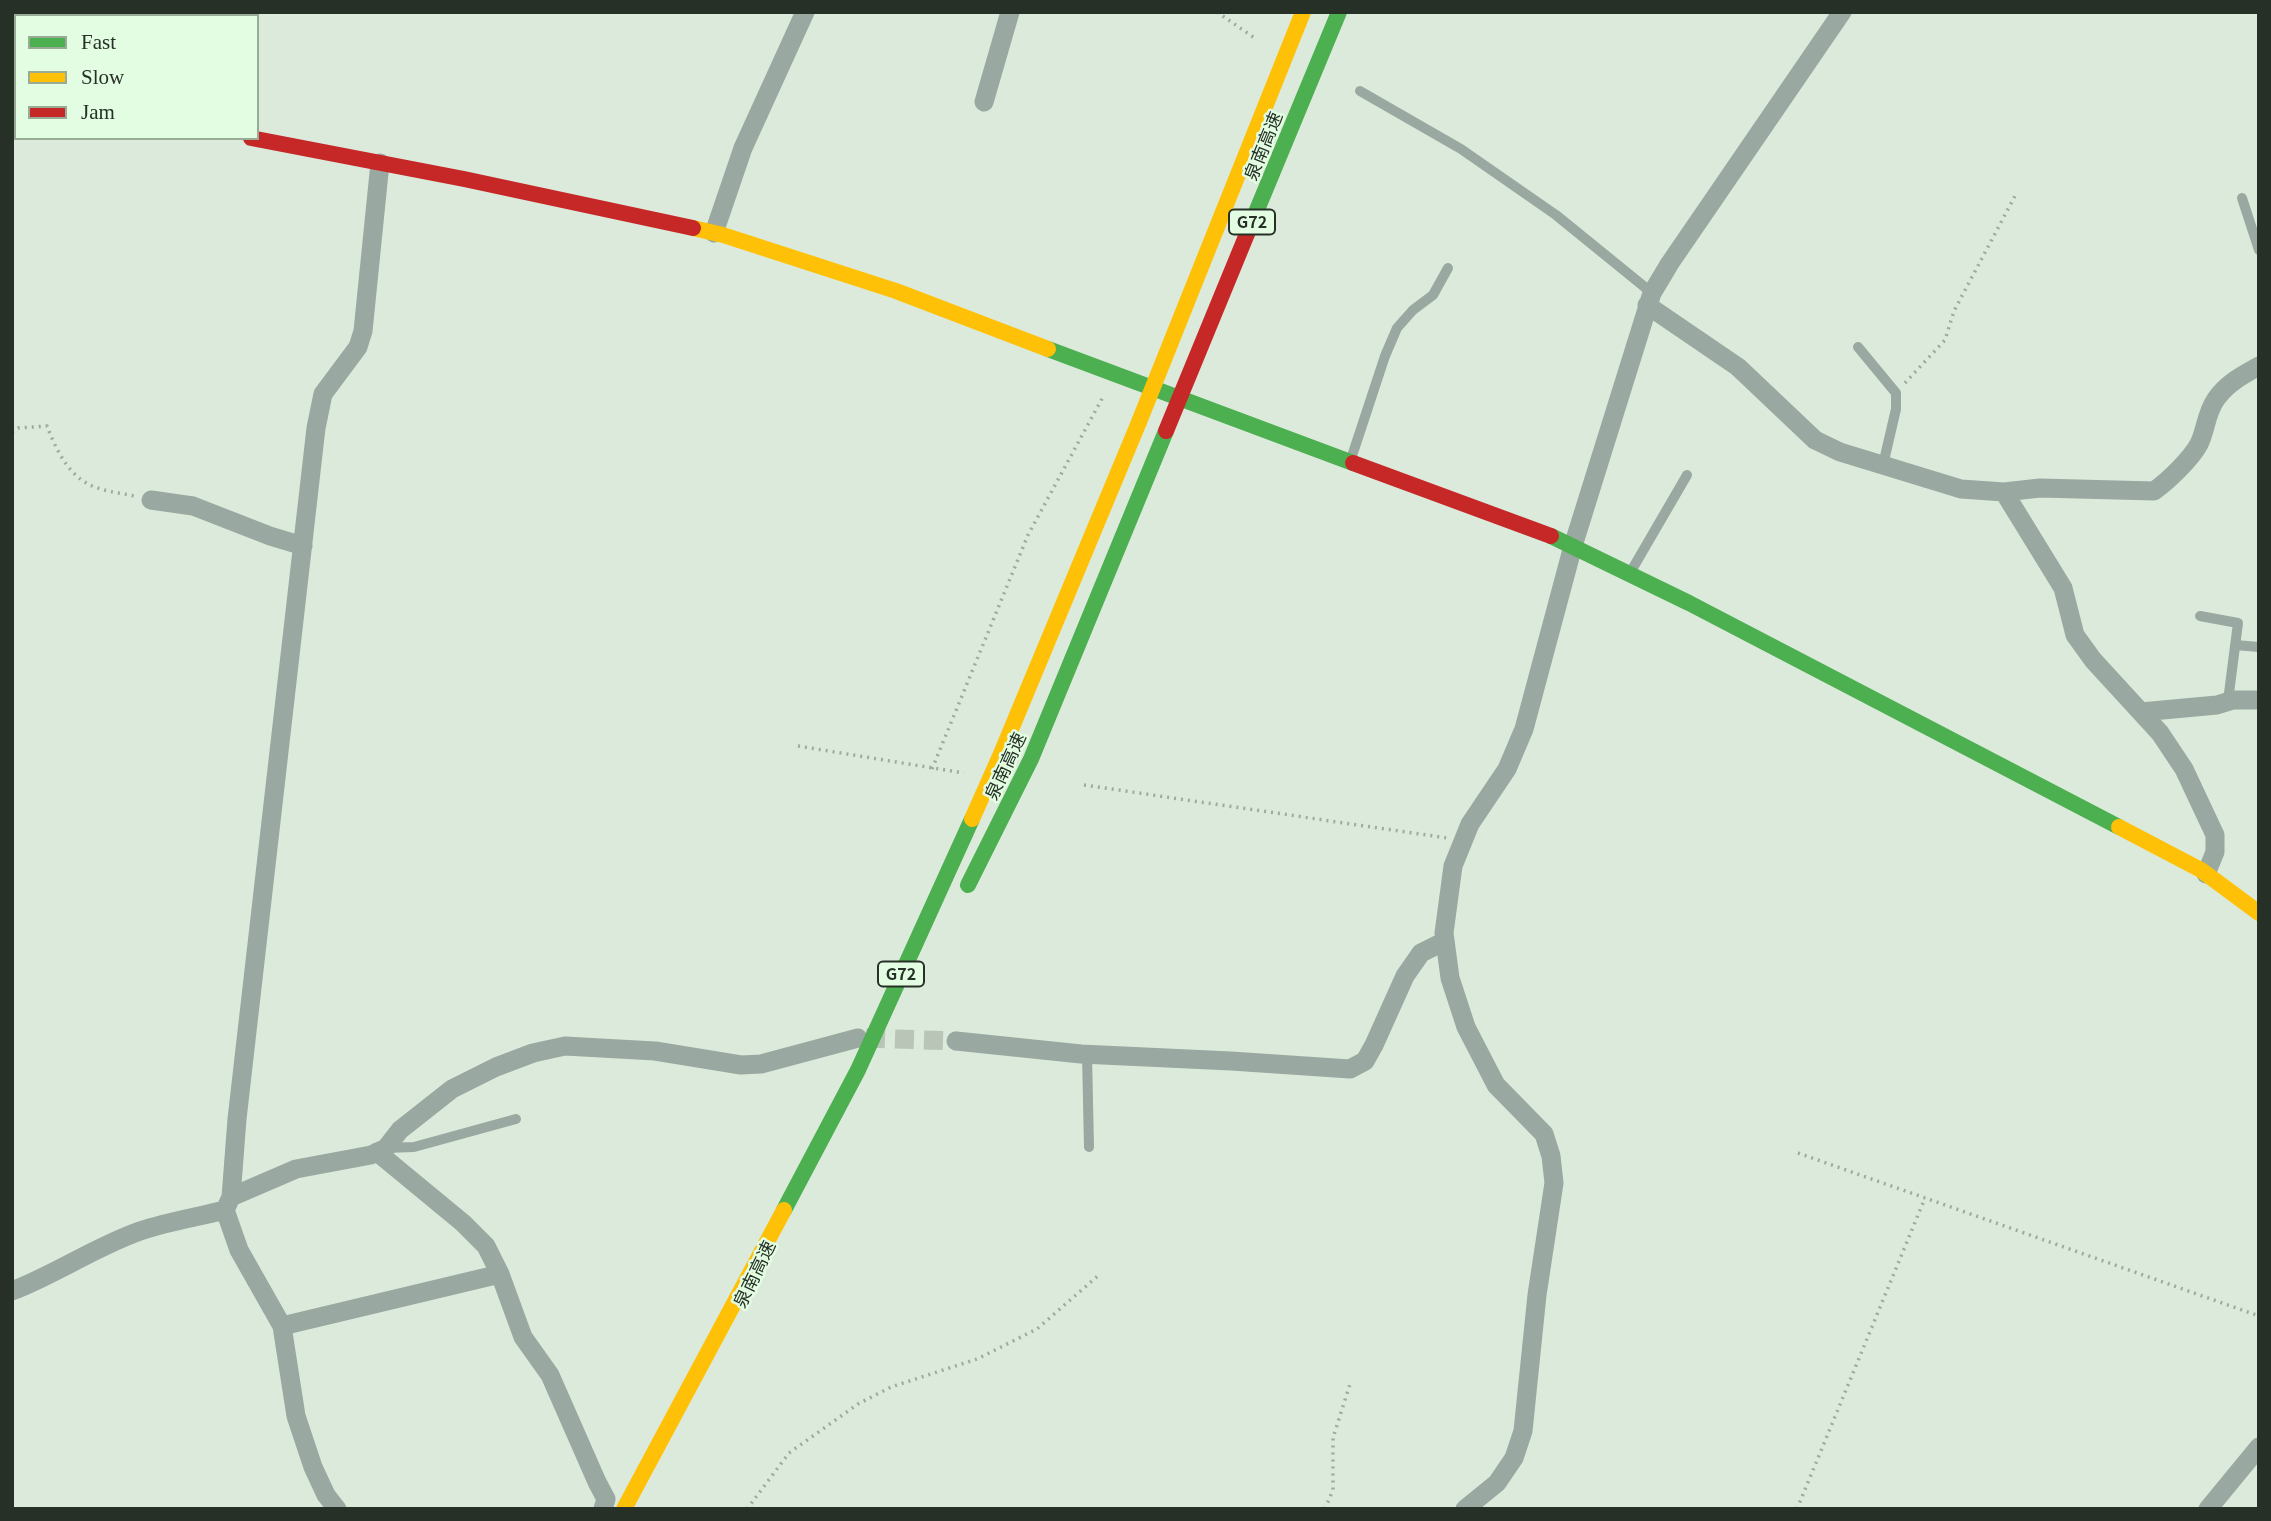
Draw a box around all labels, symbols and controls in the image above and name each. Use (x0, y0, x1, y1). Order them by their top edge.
legend (14, 14, 259, 140)
text: Fast (81, 30, 116, 54)
text: Slow (81, 65, 124, 89)
text: Jam (81, 100, 115, 124)
street label: 泉南高速 (1240, 109, 1286, 183)
road number: G72 (1229, 210, 1275, 234)
street label: 泉南高速 (980, 729, 1030, 803)
road number: G72 (878, 962, 924, 986)
street label: 泉南高速 (729, 1237, 779, 1311)

